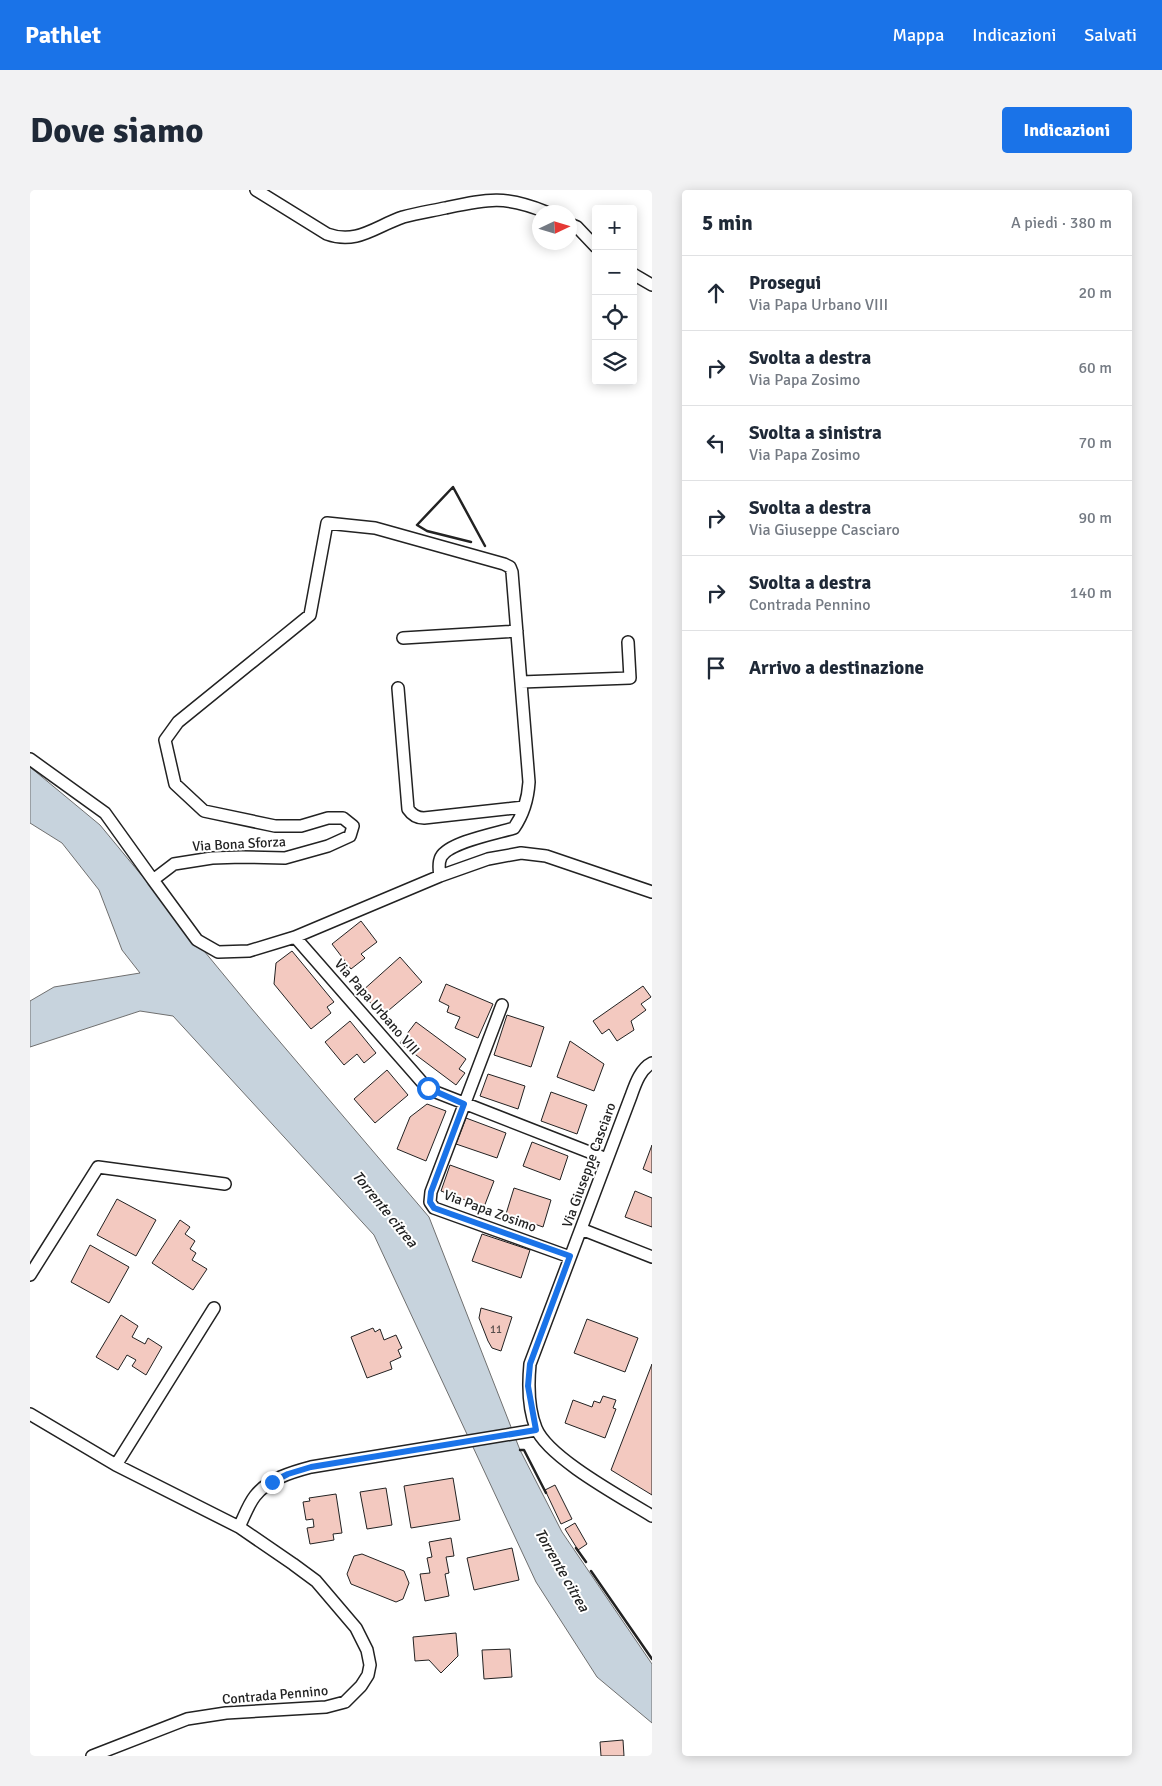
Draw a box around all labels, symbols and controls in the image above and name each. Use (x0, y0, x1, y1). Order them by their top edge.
text: Pathlet (25, 20, 101, 50)
text: Mappa (892, 24, 944, 46)
text: Indicazioni (972, 24, 1056, 46)
text: Salvati (1084, 24, 1137, 46)
button: Indicazioni (1002, 107, 1132, 153)
text: Dove siamo (30, 109, 204, 152)
north arrow (532, 205, 577, 250)
map controls (592, 205, 637, 385)
button: + (592, 205, 637, 250)
text: 5 min (702, 210, 753, 236)
text: A piedi · 380 m (1011, 213, 1112, 233)
button: − (592, 250, 637, 295)
text: Prosegui (749, 271, 821, 295)
icon: ahead (702, 279, 730, 307)
text: 20 m (1078, 283, 1112, 303)
button: locate (592, 295, 637, 340)
text: Via Papa Urbano VIII (749, 295, 888, 315)
button: layers (592, 340, 637, 385)
text: Svolta a destra (749, 346, 871, 370)
icon: right (702, 354, 730, 382)
text: 60 m (1078, 358, 1112, 378)
text: Via Papa Zosimo (749, 370, 860, 390)
text: Svolta a sinistra (749, 421, 882, 445)
icon: left (702, 429, 730, 457)
text: 70 m (1078, 433, 1112, 453)
text: Via Papa Zosimo (749, 445, 860, 465)
text: Svolta a destra (749, 496, 871, 520)
icon: right (702, 504, 730, 532)
text: 90 m (1078, 508, 1112, 528)
text: Via Giuseppe Casciaro (749, 520, 900, 540)
text: Svolta a destra (749, 571, 871, 595)
icon: right (702, 579, 730, 607)
text: 140 m (1070, 583, 1112, 603)
text: Contrada Pennino (749, 595, 871, 615)
icon: arrive (702, 654, 730, 682)
text: Arrivo a destinazione (749, 656, 924, 680)
street label: Via Bona Sforza (192, 833, 286, 855)
street label: Via Papa Urbano VIII (331, 955, 423, 1059)
route start (417, 1077, 440, 1100)
street label: Via Giuseppe Casciaro (558, 1100, 620, 1230)
water label: Torrente citrea (349, 1167, 422, 1251)
street label: Via Papa Zosimo (441, 1186, 539, 1236)
house number: 11 (490, 1323, 502, 1336)
route end (261, 1471, 284, 1494)
water label: Torrente citrea (531, 1525, 593, 1615)
street label: Contrada Pennino (221, 1682, 329, 1708)

